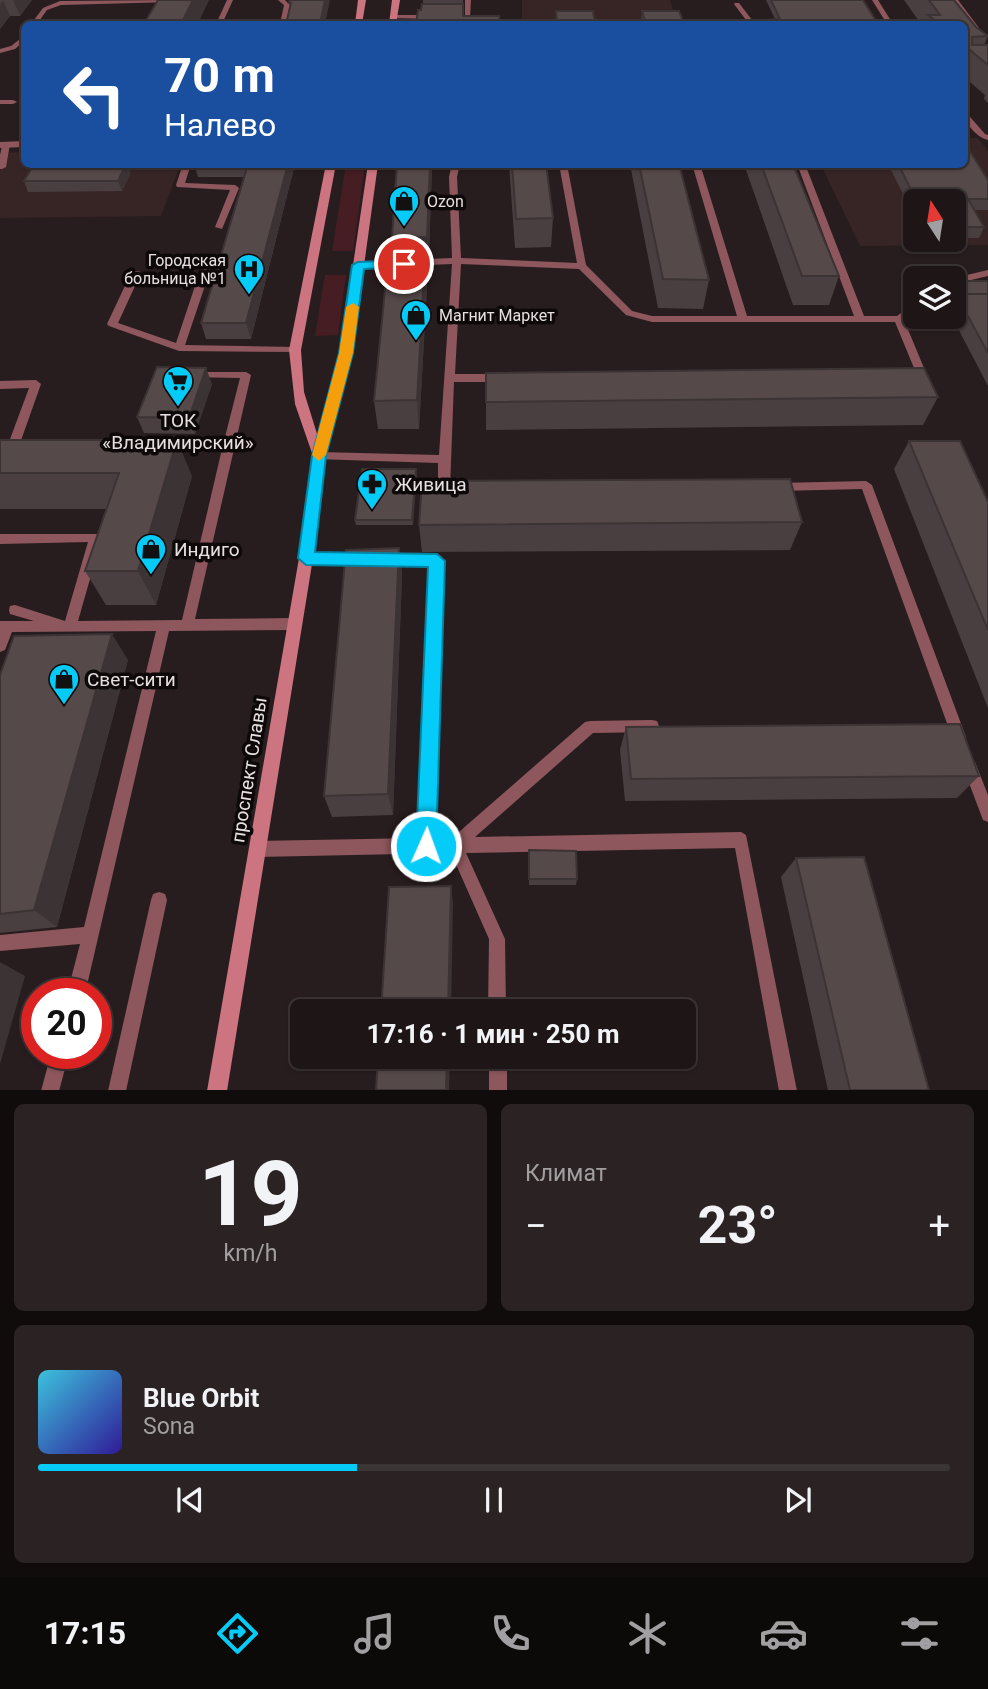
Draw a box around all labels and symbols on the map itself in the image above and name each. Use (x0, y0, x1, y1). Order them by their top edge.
shop icon: Ozon (387, 184, 421, 228)
north arrow (903, 189, 966, 252)
place label: Ozon (427, 192, 464, 211)
pin (374, 234, 434, 294)
place label: Городская больница №1 (124, 251, 226, 288)
hospital icon: Городская больница №1 (232, 252, 266, 296)
shop icon: Магнит Маркет (399, 298, 433, 342)
place label: Магнит Маркет (439, 306, 555, 325)
supermarket icon: ТОК «Владимирский» (161, 364, 195, 408)
place label: ТОК «Владимирский» (102, 409, 254, 454)
pharmacy icon: Живица (355, 467, 389, 511)
place label: Живица (395, 473, 467, 496)
shop icon: Индиго (134, 532, 168, 576)
place label: Индиго (174, 538, 240, 561)
shop icon: Свет-сити (47, 662, 81, 706)
place label: Свет-сити (87, 668, 176, 691)
street label: проспект Славы (226, 696, 272, 844)
position arrow (389, 809, 463, 883)
speed limit sign: 20 (21, 978, 112, 1069)

